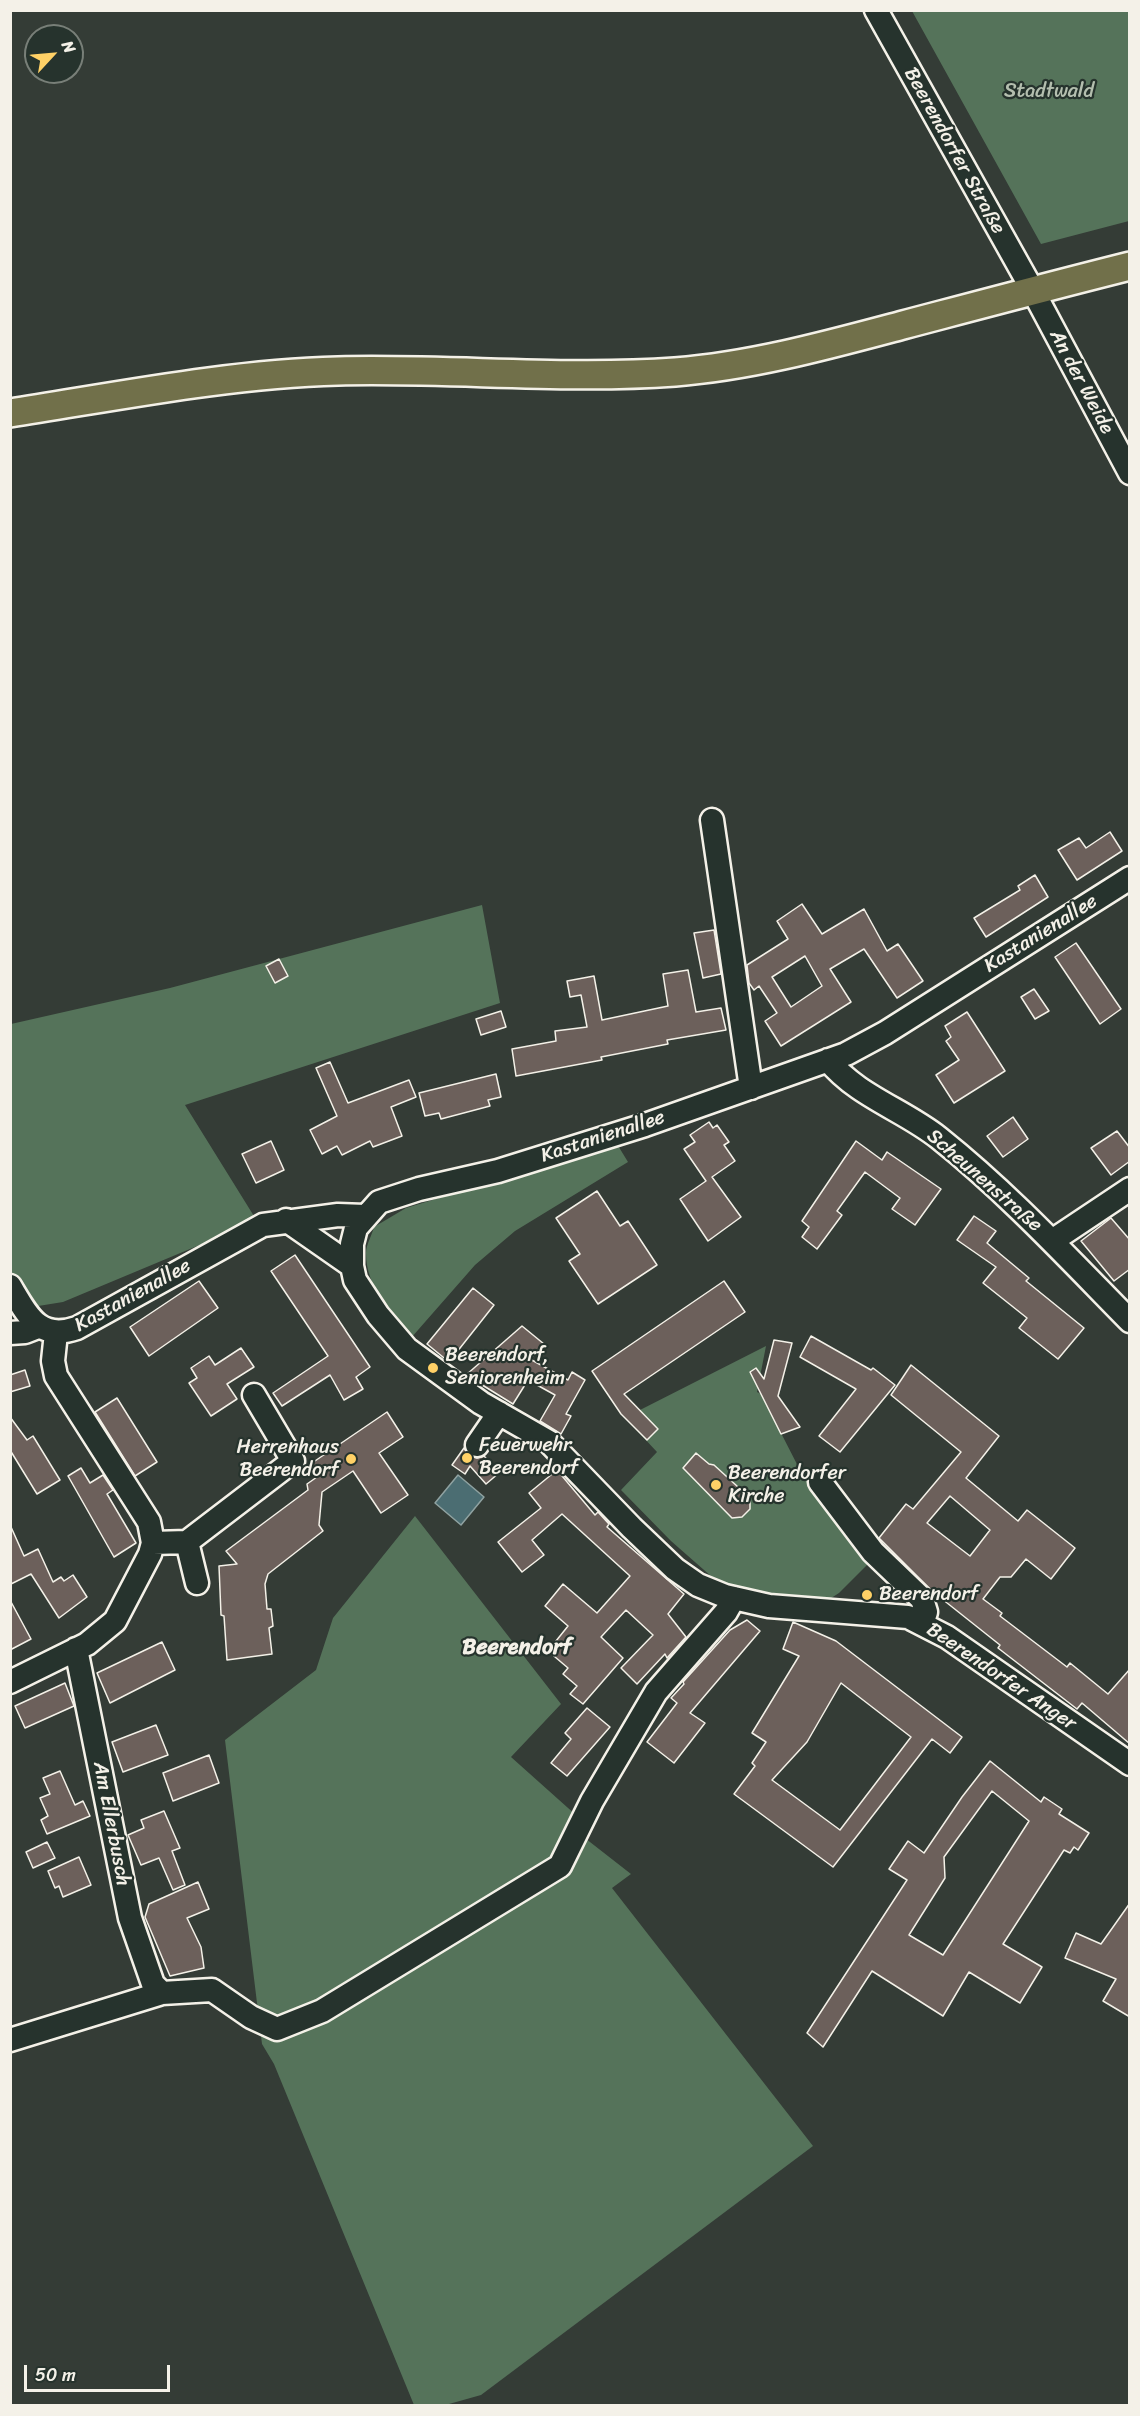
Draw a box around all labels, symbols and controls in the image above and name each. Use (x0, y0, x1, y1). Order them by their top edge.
north arrow (24, 24, 84, 84)
text: N (53, 35, 84, 58)
street label: Beerendorfer Straße (898, 64, 1010, 238)
park label: Stadtwald (1004, 80, 1094, 104)
street label: An der Weide (1043, 326, 1119, 438)
street label: Kastanienallee (980, 890, 1102, 978)
street label: Kastanienallee (538, 1106, 668, 1168)
street label: Scheunenstraße (921, 1124, 1047, 1238)
street label: Kastanienallee (71, 1254, 195, 1338)
place label: Beerendorf, Seniorenheim (445, 1344, 565, 1391)
marker: Beerendorf, Seniorenheim (426, 1361, 440, 1375)
place label: Feuerwehr Beerendorf (479, 1434, 578, 1481)
place label: Herrenhaus Beerendorf (237, 1436, 339, 1483)
marker: Feuerwehr Beerendorf (460, 1451, 474, 1465)
marker: Herrenhaus Beerendorf (344, 1452, 358, 1466)
place label: Beerendorfer Kirche (728, 1462, 846, 1509)
marker: Beerendorfer Kirche (709, 1478, 723, 1492)
place label: Beerendorf (879, 1583, 978, 1607)
marker: Beerendorf (860, 1588, 874, 1602)
street label: Beerendorfer Anger (922, 1618, 1080, 1736)
district label: Beerendorf (462, 1635, 572, 1661)
street label: Am Ellerbusch (87, 1760, 135, 1888)
scale bar (27, 2353, 172, 2391)
text: 50 m (35, 2359, 76, 2391)

